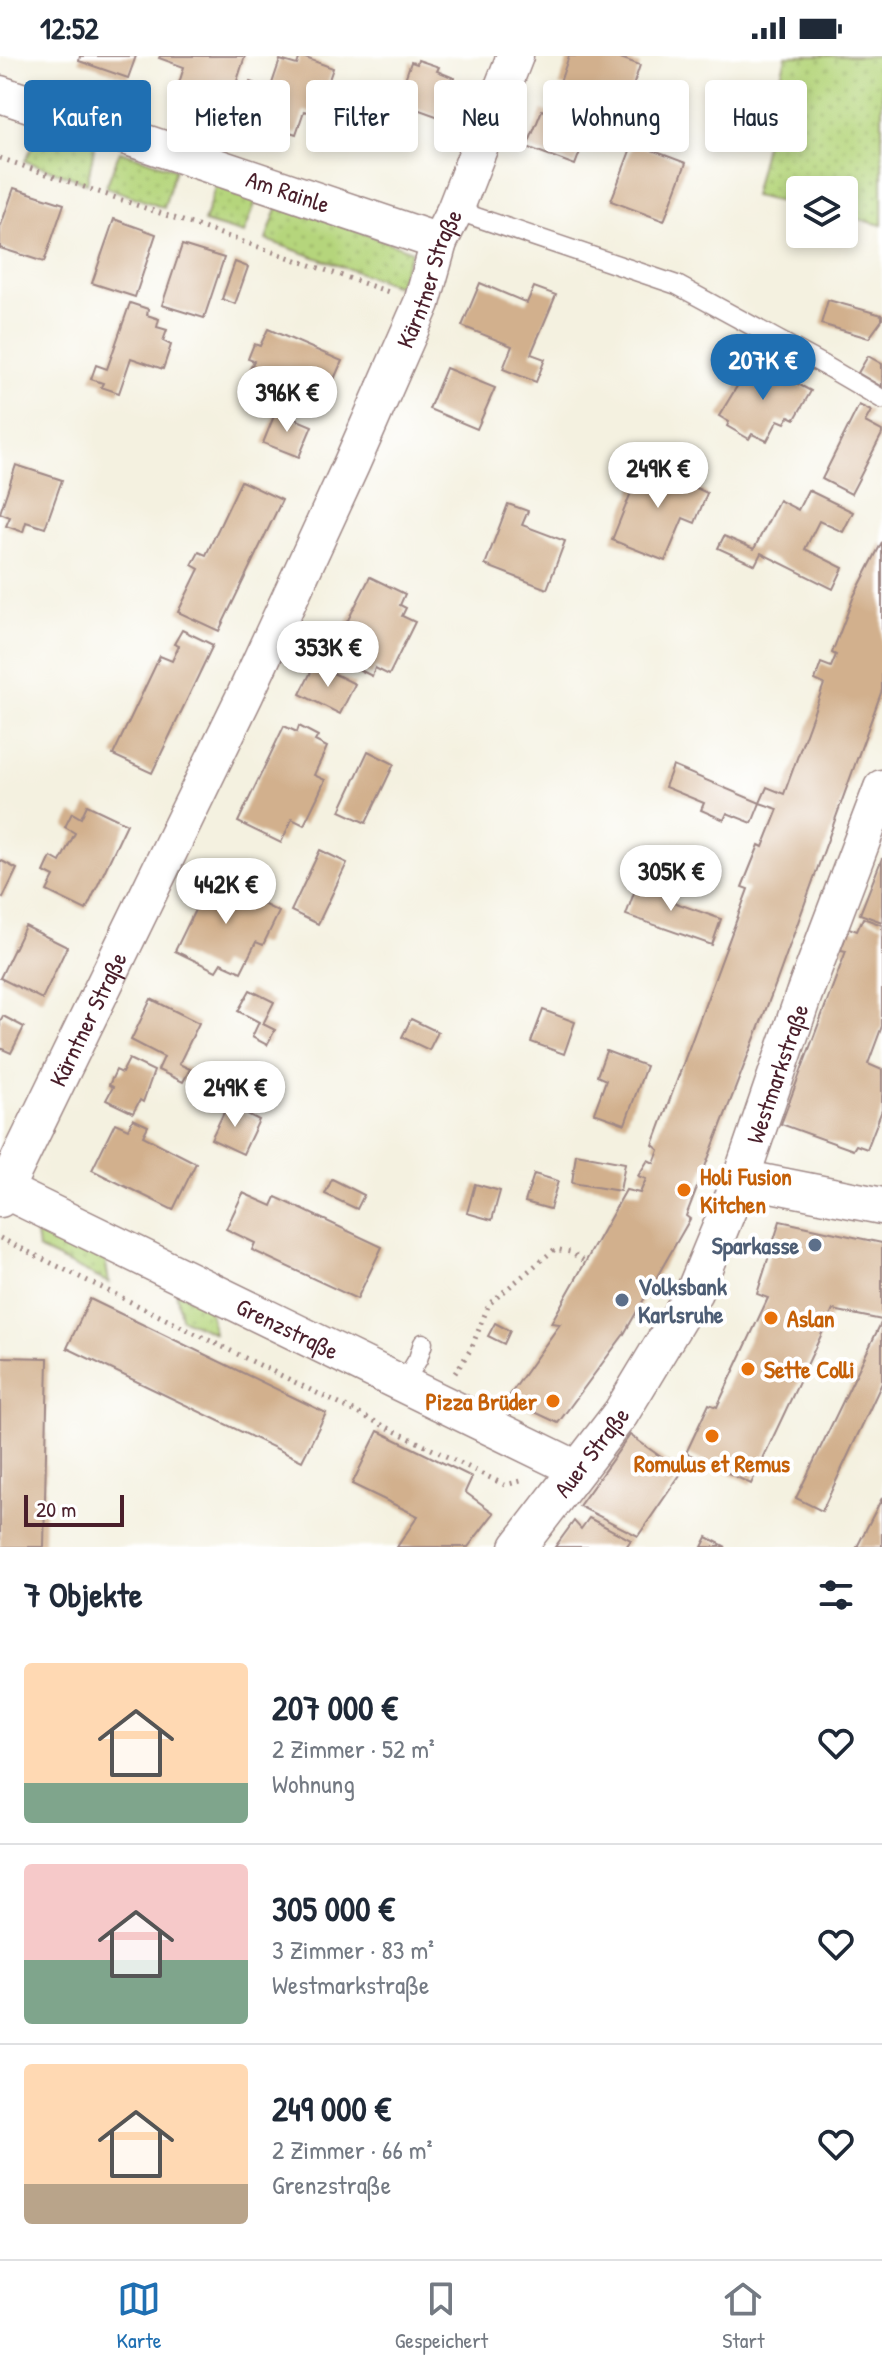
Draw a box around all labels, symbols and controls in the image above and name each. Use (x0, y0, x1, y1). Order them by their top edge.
text: 12:52 (40, 8, 99, 48)
chip: Kaufen (24, 80, 151, 152)
chip: Mieten (167, 80, 290, 152)
chip: Filter (306, 80, 418, 152)
chip: Neu (434, 80, 527, 152)
chip: Wohnung (543, 80, 689, 152)
chip: Haus (705, 80, 807, 152)
street label: Am Rainle (242, 162, 334, 220)
map controls (786, 176, 858, 248)
button: layers (786, 176, 858, 248)
street label: Kärntner Straße (388, 203, 469, 353)
pin: 207K € (698, 334, 828, 402)
text: 207K € (729, 342, 797, 377)
pin: 396K € (222, 366, 352, 434)
text: 396K € (255, 374, 319, 409)
pin: 249K € (593, 442, 723, 510)
text: 249K € (626, 450, 690, 485)
pin: 353K € (263, 621, 393, 689)
text: 353K € (295, 629, 361, 664)
pin: 305K € (606, 845, 736, 913)
text: 305K € (638, 853, 704, 888)
pin: 442K € (161, 858, 291, 926)
text: 442K € (194, 866, 258, 901)
street label: Kärntner Straße (41, 946, 134, 1092)
street label: Westmarkstraße (738, 999, 816, 1148)
pin: 249K € (170, 1061, 300, 1129)
text: 249K € (203, 1069, 267, 1104)
place label: Holi Fusion Kitchen (700, 1160, 792, 1220)
marker: Holi Fusion Kitchen (675, 1181, 693, 1199)
place label: Sparkasse (712, 1229, 799, 1262)
marker: Sparkasse (806, 1236, 824, 1254)
place label: Volksbank Karlsruhe (638, 1270, 727, 1330)
street label: Grenzstraße (231, 1290, 345, 1367)
marker: Volksbank Karlsruhe (613, 1291, 631, 1309)
place label: Aslan (787, 1302, 835, 1334)
marker: Aslan (762, 1309, 780, 1327)
place label: Sette Colli (764, 1353, 855, 1385)
marker: Sette Colli (739, 1360, 757, 1378)
place label: Pizza Brüder (425, 1385, 538, 1417)
marker: Pizza Brüder (544, 1392, 562, 1410)
street label: Auer Straße (546, 1400, 636, 1504)
marker: Romulus et Remus (703, 1427, 721, 1445)
place label: Romulus et Remus (634, 1447, 790, 1479)
scale bar (24, 1491, 124, 1527)
text: 20 m (36, 1494, 76, 1524)
text: 7 Objekte (24, 1572, 142, 1618)
icon: filters (814, 1573, 858, 1617)
text: 207 000 € (272, 1685, 398, 1731)
icon: home (88, 1695, 184, 1791)
icon: heart (814, 1721, 858, 1765)
text: 2 Zimmer · 52 m² (272, 1731, 435, 1766)
text: Wohnung (272, 1766, 355, 1801)
text: 305 000 € (272, 1886, 395, 1932)
icon: home (88, 1896, 184, 1992)
icon: heart (814, 1922, 858, 1966)
text: 3 Zimmer · 83 m² (272, 1932, 434, 1967)
text: Westmarkstraße (272, 1967, 429, 2002)
text: 249 000 € (272, 2086, 391, 2132)
icon: home (88, 2096, 184, 2192)
icon: heart (814, 2122, 858, 2166)
text: 2 Zimmer · 66 m² (272, 2132, 432, 2167)
text: Grenzstraße (272, 2167, 391, 2202)
tab: Karte (117, 2277, 162, 2355)
tab: Gespeichert (395, 2277, 488, 2355)
tab: Start (721, 2277, 765, 2355)

